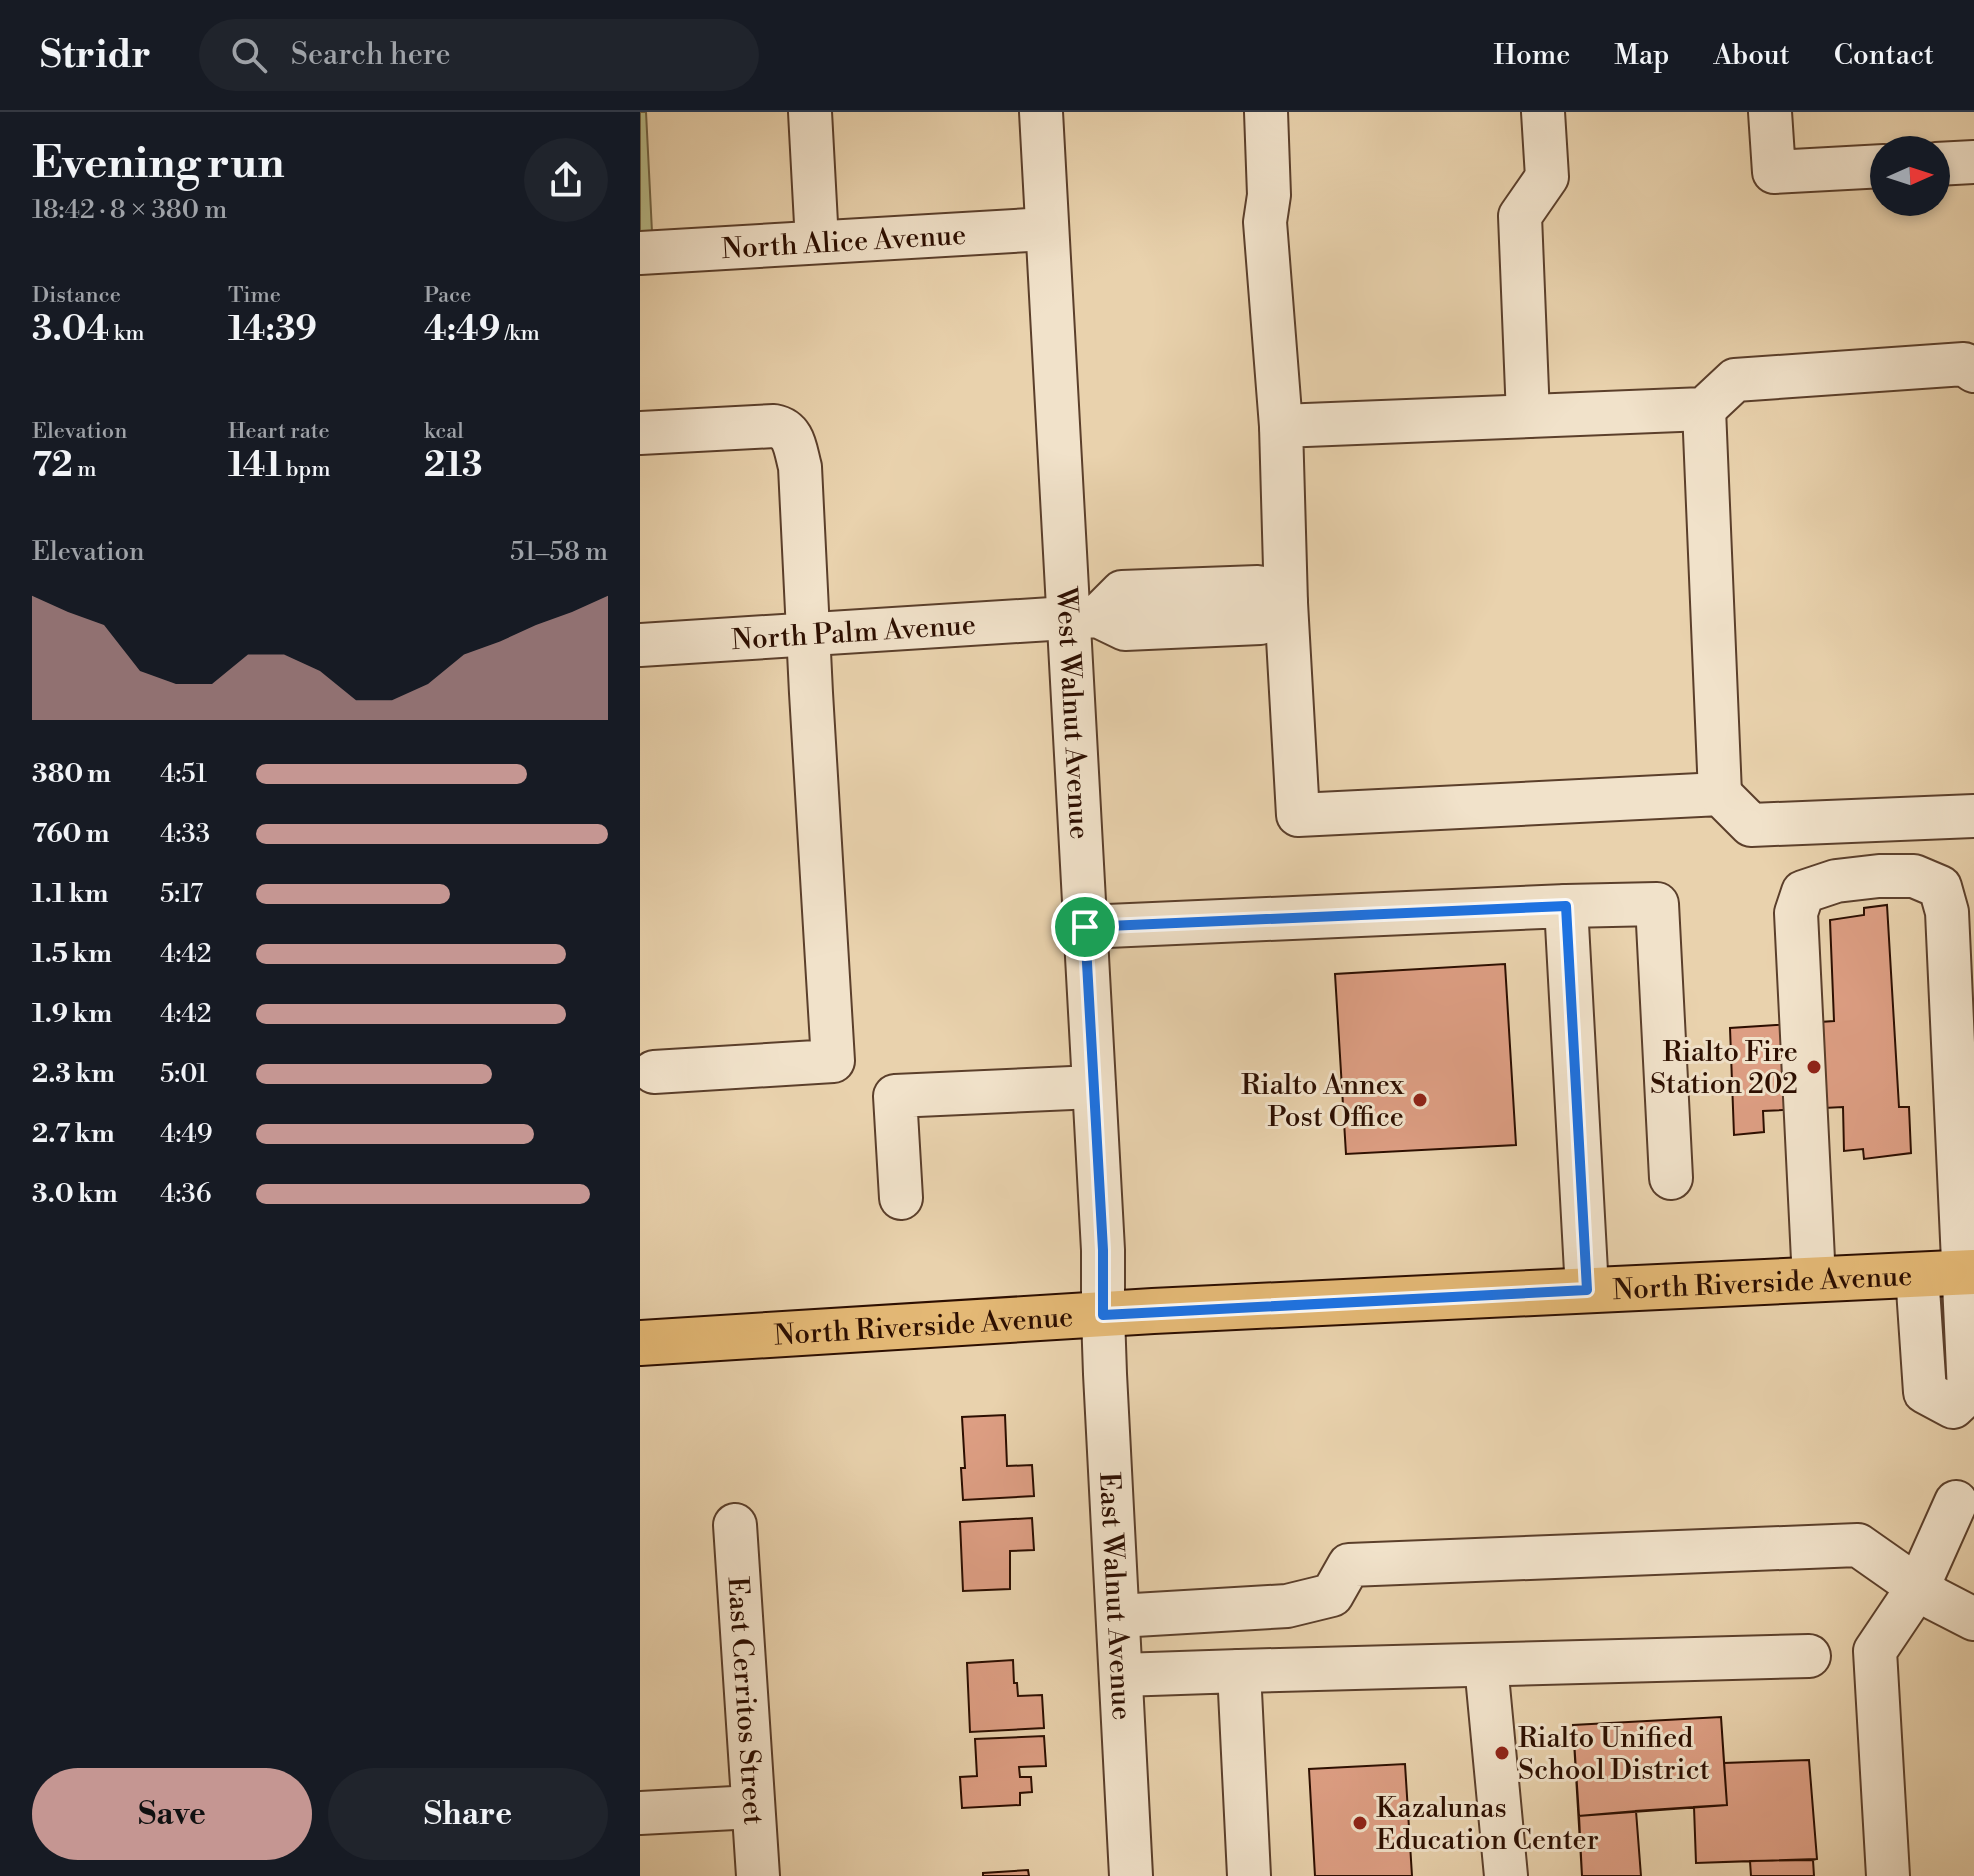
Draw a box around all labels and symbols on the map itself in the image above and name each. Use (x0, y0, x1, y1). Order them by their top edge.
north arrow (1870, 136, 1950, 216)
street label: North Alice Avenue (720, 218, 967, 267)
street label: West Walnut Avenue (1048, 585, 1097, 840)
street label: North Palm Avenue (730, 608, 977, 658)
pin (1051, 893, 1119, 961)
place label: Rialto Fire Station 202 (1650, 1035, 1798, 1102)
marker: Rialto Fire Station 202 (1805, 1058, 1823, 1076)
place label: Rialto Annex Post Office (1241, 1068, 1405, 1135)
marker: Rialto Annex Post Office (1411, 1091, 1429, 1109)
street label: North Riverside Avenue (1612, 1259, 1913, 1308)
street label: North Riverside Avenue (773, 1300, 1074, 1354)
street label: East Walnut Avenue (1091, 1471, 1139, 1721)
street label: East Cerritos Street (719, 1575, 771, 1826)
place label: Rialto Unified School District (1518, 1721, 1710, 1788)
marker: Rialto Unified School District (1493, 1744, 1511, 1762)
place label: Kazalunas Education Center (1376, 1791, 1599, 1858)
marker: Kazalunas Education Center (1351, 1814, 1369, 1832)

